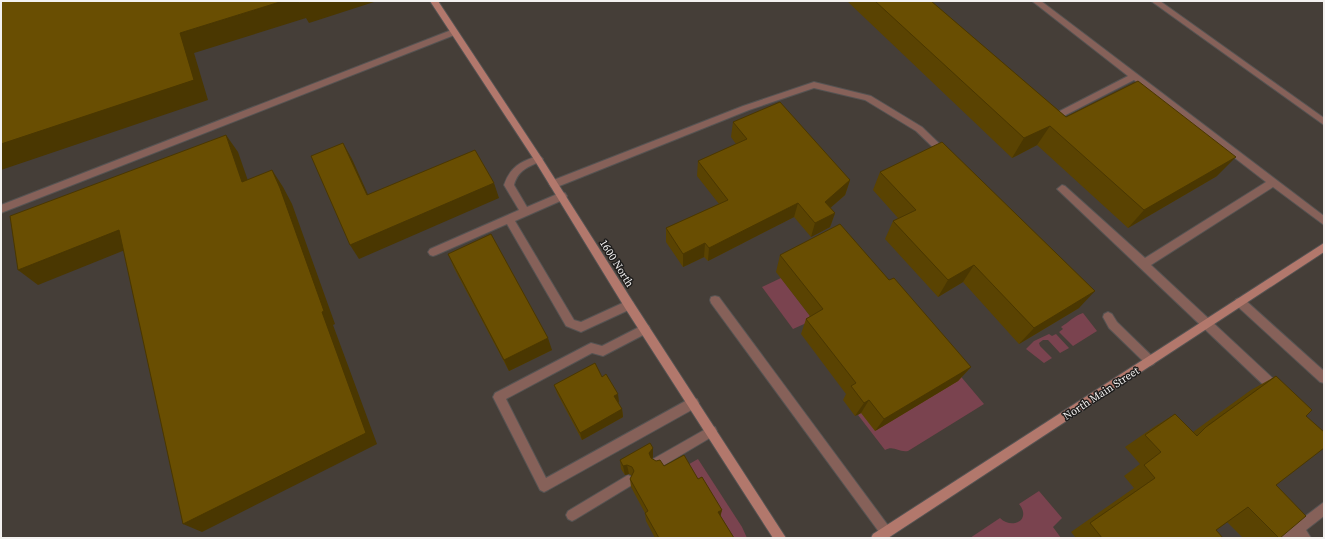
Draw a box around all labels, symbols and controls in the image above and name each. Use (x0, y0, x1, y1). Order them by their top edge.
street label: 1600 North (596, 237, 637, 290)
street label: North Main Street (1060, 363, 1143, 424)

